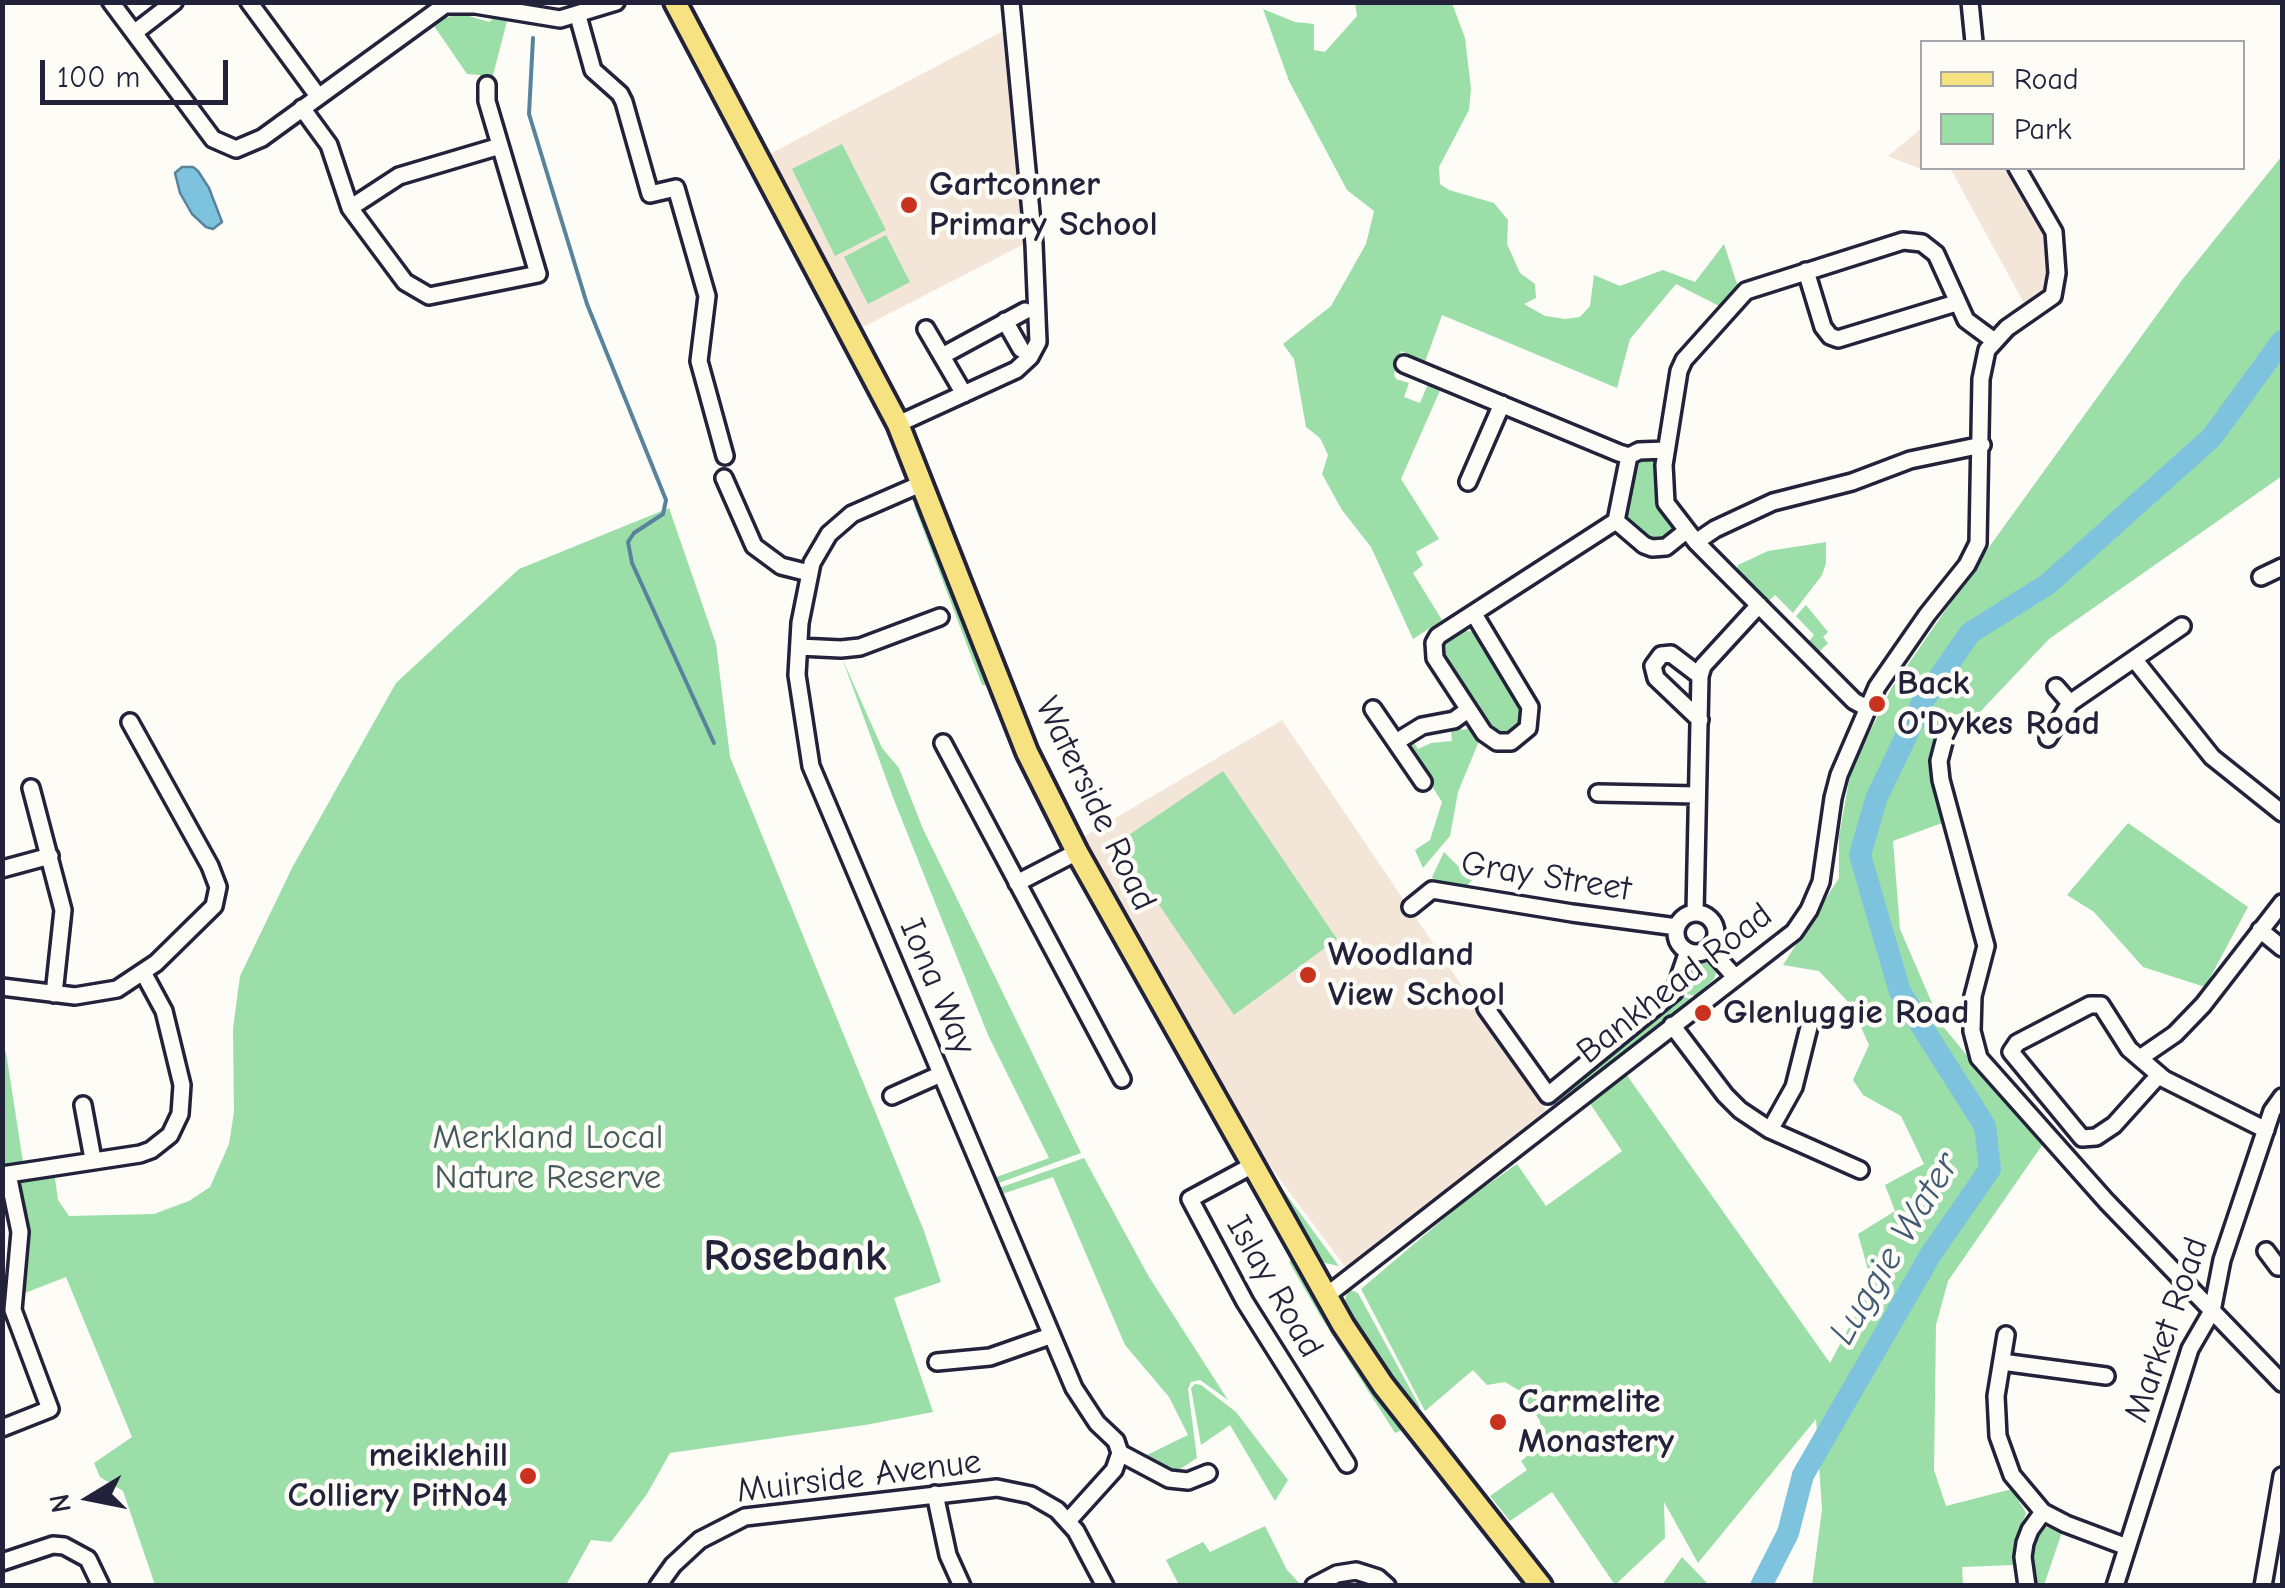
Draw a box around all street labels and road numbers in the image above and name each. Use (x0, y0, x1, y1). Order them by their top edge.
street label: Waterside Road (1025, 690, 1165, 918)
street label: Gray Street (1458, 843, 1634, 911)
street label: Bankhead Road (1569, 895, 1781, 1073)
street label: Iona Way (890, 913, 984, 1061)
street label: Islay Road (1217, 1209, 1331, 1365)
street label: Market Road (2116, 1232, 2218, 1428)
street label: Muirside Avenue (734, 1441, 984, 1513)

